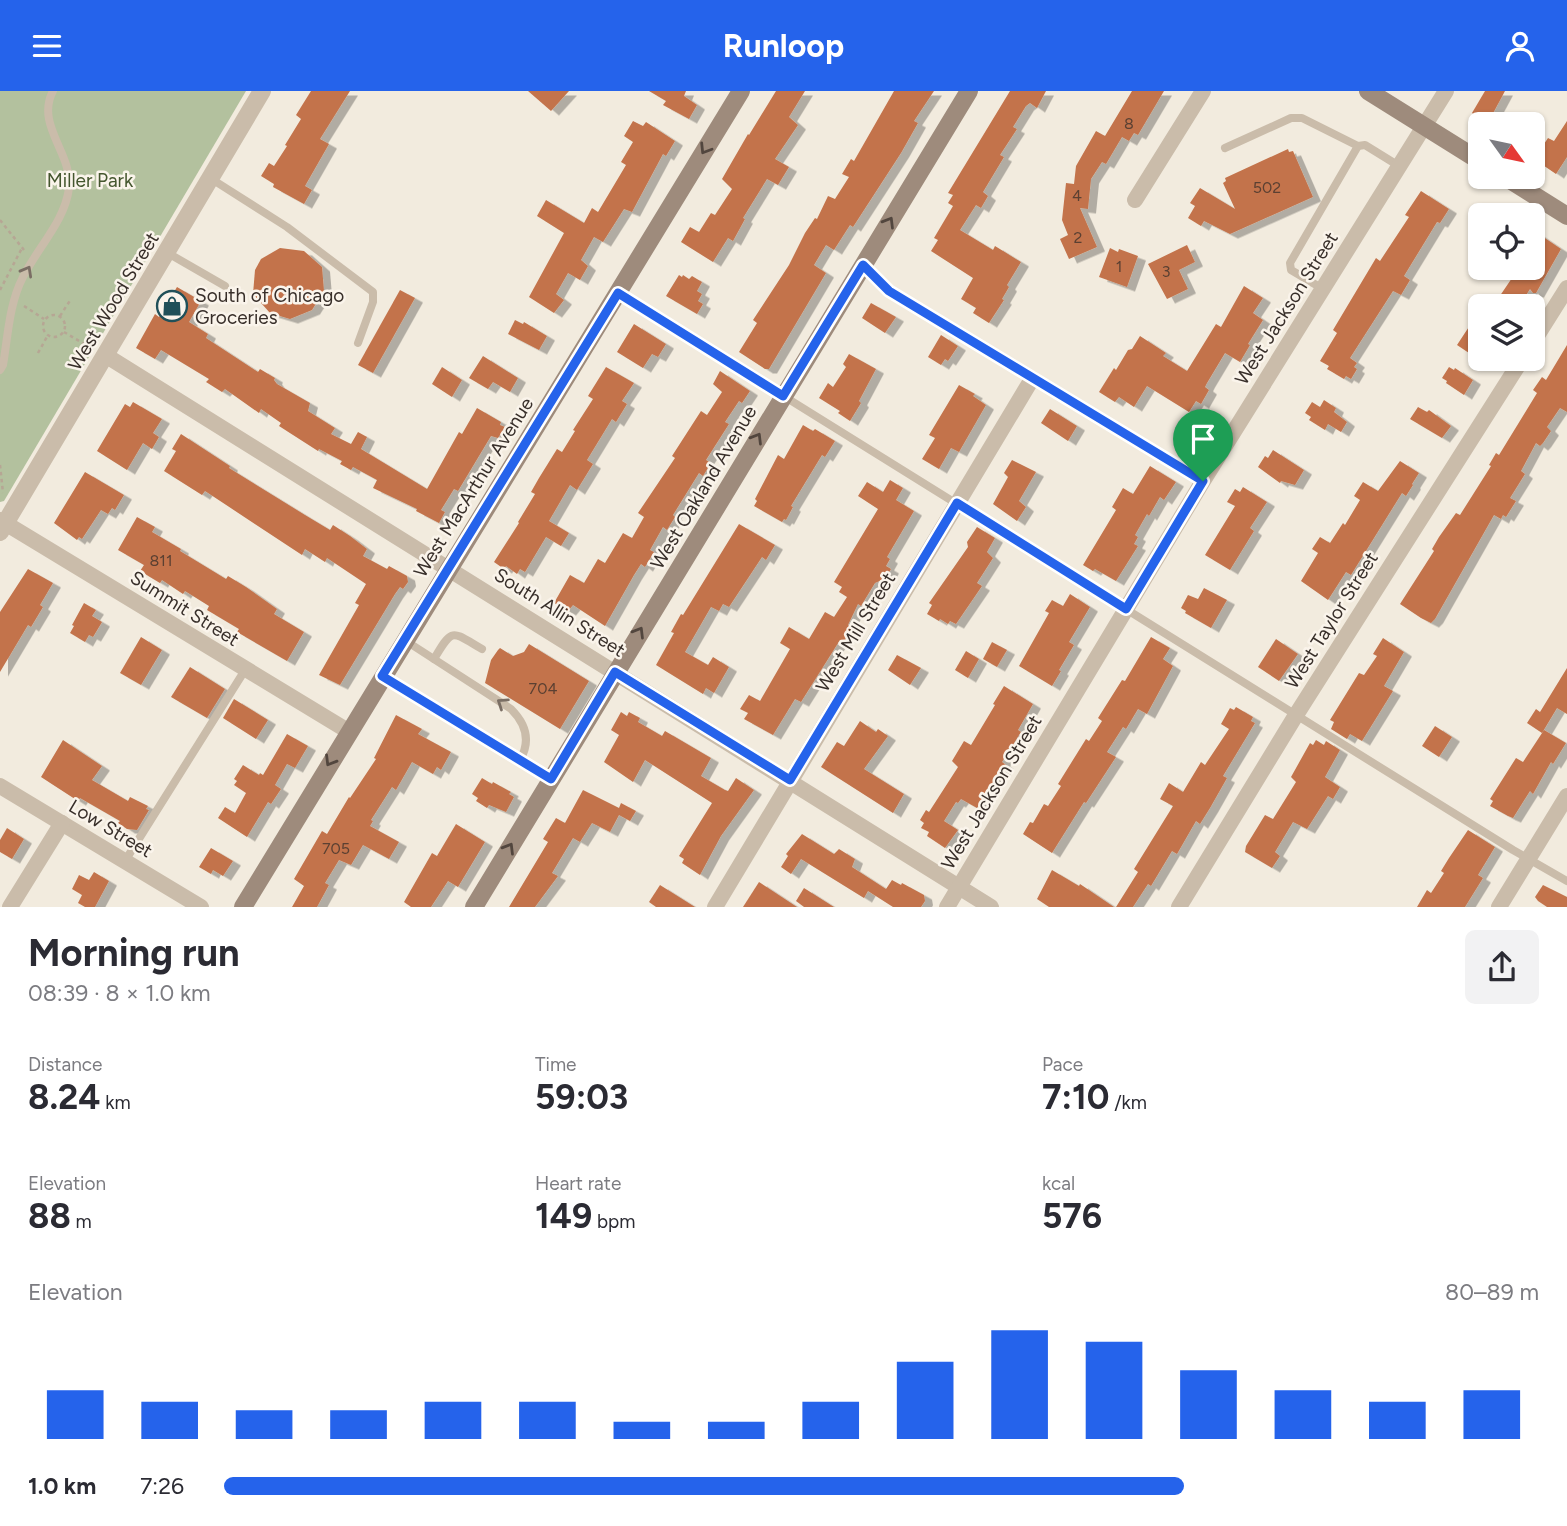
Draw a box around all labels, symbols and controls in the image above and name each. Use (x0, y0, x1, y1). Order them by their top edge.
icon: menu (28, 27, 66, 65)
text: Runloop (723, 27, 844, 65)
icon: person (1501, 27, 1539, 65)
north arrow (1468, 112, 1545, 189)
map controls (1468, 112, 1545, 371)
house number: 8 (1124, 114, 1134, 133)
one-way arrow (701, 141, 714, 154)
park label: Miller Park (47, 169, 134, 192)
house number: 502 (1253, 178, 1281, 197)
house number: 4 (1072, 186, 1082, 205)
button: locate (1468, 203, 1545, 280)
one-way arrow (880, 217, 893, 230)
street label: West Wood Street (63, 228, 164, 375)
house number: 2 (1074, 228, 1082, 247)
street label: West Jackson Street (1230, 228, 1343, 389)
house number: 1 (1116, 257, 1122, 276)
house number: 3 (1162, 262, 1170, 281)
one-way arrow (19, 266, 32, 278)
place label: South of Chicago Groceries (195, 284, 344, 329)
shop icon: South of Chicago Groceries (155, 289, 189, 323)
button: layers (1468, 294, 1545, 371)
street label: West MacArthur Avenue (409, 393, 538, 581)
street label: West Oakland Avenue (645, 401, 761, 573)
pin (1173, 409, 1233, 481)
icon: arrive (1184, 420, 1222, 458)
one-way arrow (749, 432, 762, 445)
street label: West Taylor Street (1280, 548, 1383, 693)
house number: 811 (149, 551, 173, 570)
street label: South Allin Street (490, 563, 629, 662)
street label: Summit Street (126, 566, 243, 651)
street label: West Mill Street (811, 568, 900, 696)
one-way arrow (631, 627, 644, 640)
house number: 704 (529, 679, 557, 698)
one-way arrow (496, 698, 509, 711)
street label: West Jackson Street (936, 711, 1047, 874)
one-way arrow (326, 753, 339, 766)
street label: Low Street (65, 795, 157, 862)
house number: 705 (322, 839, 350, 858)
one-way arrow (501, 842, 514, 855)
text: Morning run (28, 930, 240, 976)
button: share (1465, 930, 1539, 1004)
text: 08:39 · 8 × 1.0 km (28, 979, 211, 1007)
text: Distance (28, 1053, 102, 1076)
text: Time (535, 1053, 576, 1076)
text: Pace (1042, 1053, 1083, 1076)
text: 8.24 (28, 1076, 101, 1118)
text: 59:03 (535, 1076, 628, 1118)
text: 7:10 (1042, 1076, 1109, 1118)
text: km (101, 1091, 131, 1114)
text: /km (1109, 1091, 1147, 1114)
text: Elevation (28, 1172, 106, 1195)
text: Heart rate (535, 1172, 621, 1195)
text: kcal (1042, 1172, 1075, 1195)
text: 88 (28, 1195, 71, 1237)
text: 149 (535, 1195, 592, 1237)
text: 576 (1042, 1195, 1102, 1237)
text: m (71, 1210, 92, 1233)
text: bpm (592, 1210, 635, 1233)
text: Elevation (28, 1278, 123, 1306)
text: 80–89 m (1445, 1278, 1539, 1306)
text: 1.0 km (28, 1472, 96, 1500)
text: 7:26 (140, 1472, 184, 1500)

